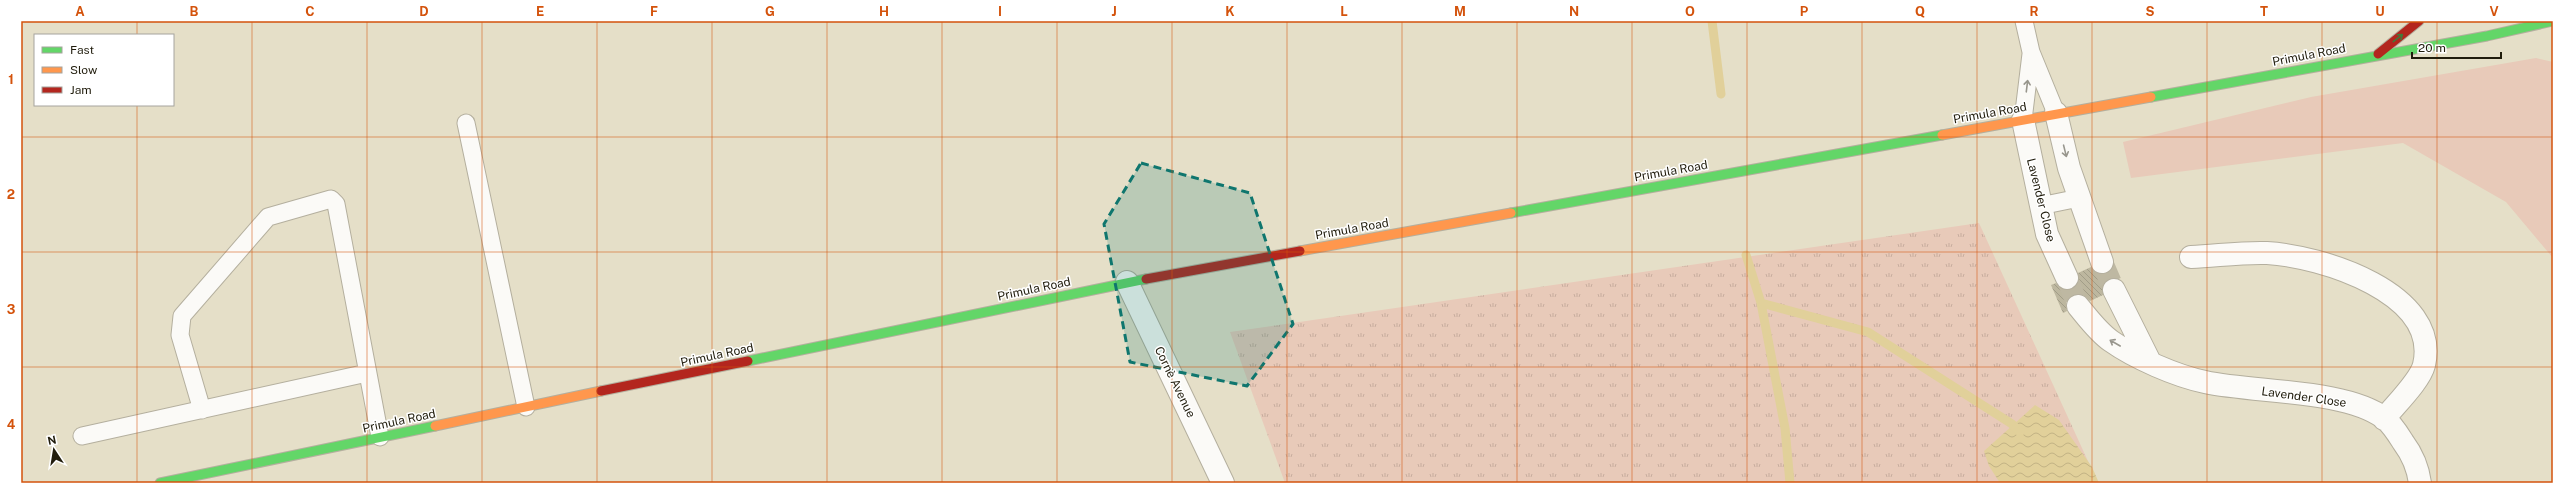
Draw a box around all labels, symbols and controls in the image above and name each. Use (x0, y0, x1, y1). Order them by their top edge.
text: A (75, 4, 85, 19)
text: B (190, 4, 199, 19)
text: C (305, 4, 315, 19)
text: D (419, 4, 429, 19)
text: E (536, 4, 544, 19)
text: F (650, 4, 658, 19)
text: G (765, 4, 775, 19)
text: H (879, 4, 889, 19)
text: I (998, 4, 1002, 19)
text: J (1111, 4, 1117, 19)
text: K (1225, 4, 1235, 19)
text: L (1340, 4, 1348, 19)
text: M (1454, 4, 1466, 19)
text: N (1569, 4, 1579, 19)
text: O (1685, 4, 1695, 19)
text: P (1800, 4, 1809, 19)
text: Q (1915, 4, 1925, 19)
text: R (2029, 4, 2039, 19)
text: S (2146, 4, 2155, 19)
text: T (2260, 4, 2268, 19)
text: U (2375, 4, 2385, 19)
text: V (2489, 4, 2499, 19)
one-way arrow (2392, 33, 2403, 42)
legend (34, 34, 174, 106)
scale bar (2412, 34, 2501, 60)
street label: Primula Road (2271, 41, 2347, 69)
text: 20 m (2418, 41, 2446, 55)
text: Fast (70, 43, 95, 57)
text: Slow (70, 63, 98, 77)
text: 1 (8, 72, 14, 87)
one-way arrow (2023, 80, 2031, 93)
text: Jam (70, 83, 92, 97)
street label: Primula Road (1952, 100, 2028, 126)
one-way arrow (2062, 145, 2069, 158)
street label: Lavender Close (2024, 157, 2058, 243)
street label: Primula Road (1633, 158, 1709, 184)
text: 2 (7, 187, 15, 202)
street label: Primula Road (1314, 216, 1390, 242)
street label: Primula Road (996, 274, 1072, 304)
text: 3 (7, 302, 16, 317)
one-way arrow (2109, 339, 2121, 347)
street label: Primula Road (679, 340, 755, 370)
street label: Cornè Avenue (1152, 344, 1198, 420)
street label: Lavender Close (2261, 384, 2348, 410)
street label: Primula Road (361, 406, 437, 436)
text: 4 (7, 417, 16, 432)
north arrow (34, 430, 74, 470)
text: N (46, 433, 57, 447)

